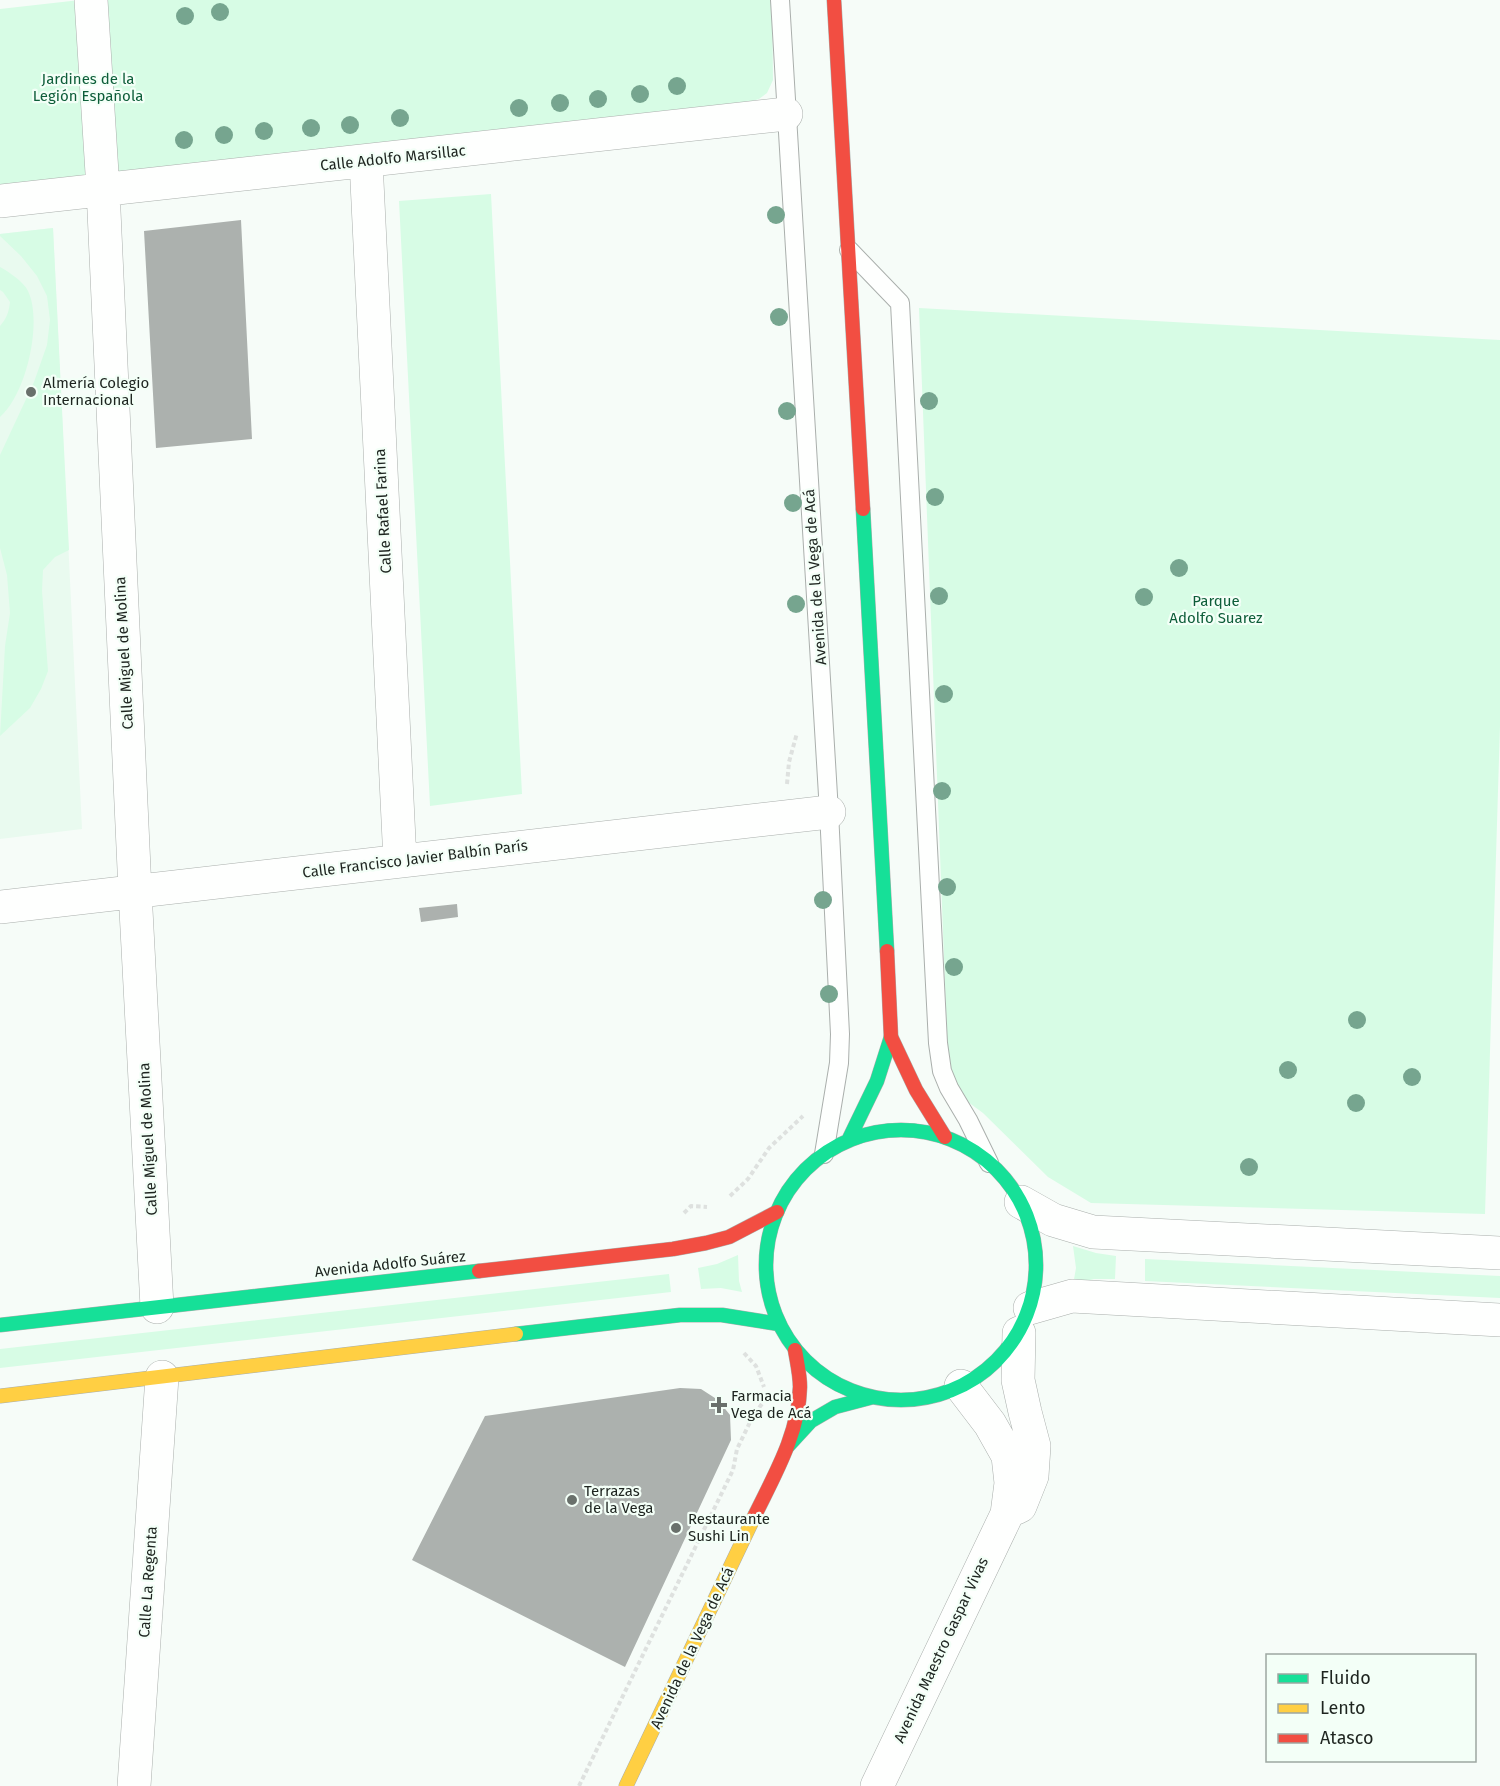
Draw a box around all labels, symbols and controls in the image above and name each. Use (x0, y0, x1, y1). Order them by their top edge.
park label: Jardines de la Legión Española (33, 70, 143, 105)
street label: Calle Adolfo Marsillac (319, 141, 467, 175)
place label: Almería Colegio Internacional (43, 374, 149, 409)
marker: Almería Colegio Internacional (24, 385, 38, 399)
street label: Calle Rafael Farina (371, 448, 395, 574)
street label: Avenida de la Vega de Acá (800, 488, 830, 666)
street label: Calle Miguel de Molina (111, 576, 137, 730)
park label: Parque Adolfo Suarez (1169, 592, 1263, 627)
street label: Calle Francisco Javier Balbín París (301, 836, 529, 882)
street label: Calle Miguel de Molina (135, 1062, 161, 1216)
street label: Avenida Adolfo Suárez (314, 1247, 467, 1281)
place label: Farmacia Vega de Acá (731, 1387, 812, 1422)
marker: Farmacia Vega de Acá (712, 1398, 726, 1412)
place label: Terrazas de la Vega (584, 1482, 653, 1517)
marker: Terrazas de la Vega (565, 1493, 579, 1507)
place label: Restaurante Sushi Lin (688, 1510, 770, 1545)
marker: Restaurante Sushi Lin (669, 1521, 683, 1535)
street label: Calle La Regenta (135, 1526, 161, 1638)
street label: Avenida Maestro Gaspar Vivas (890, 1554, 992, 1746)
street label: Avenida de la Vega de Acá (647, 1564, 737, 1732)
legend (1266, 1654, 1476, 1762)
text: Fluido (1320, 1667, 1371, 1689)
text: Lento (1320, 1697, 1366, 1719)
text: Atasco (1320, 1727, 1373, 1749)

